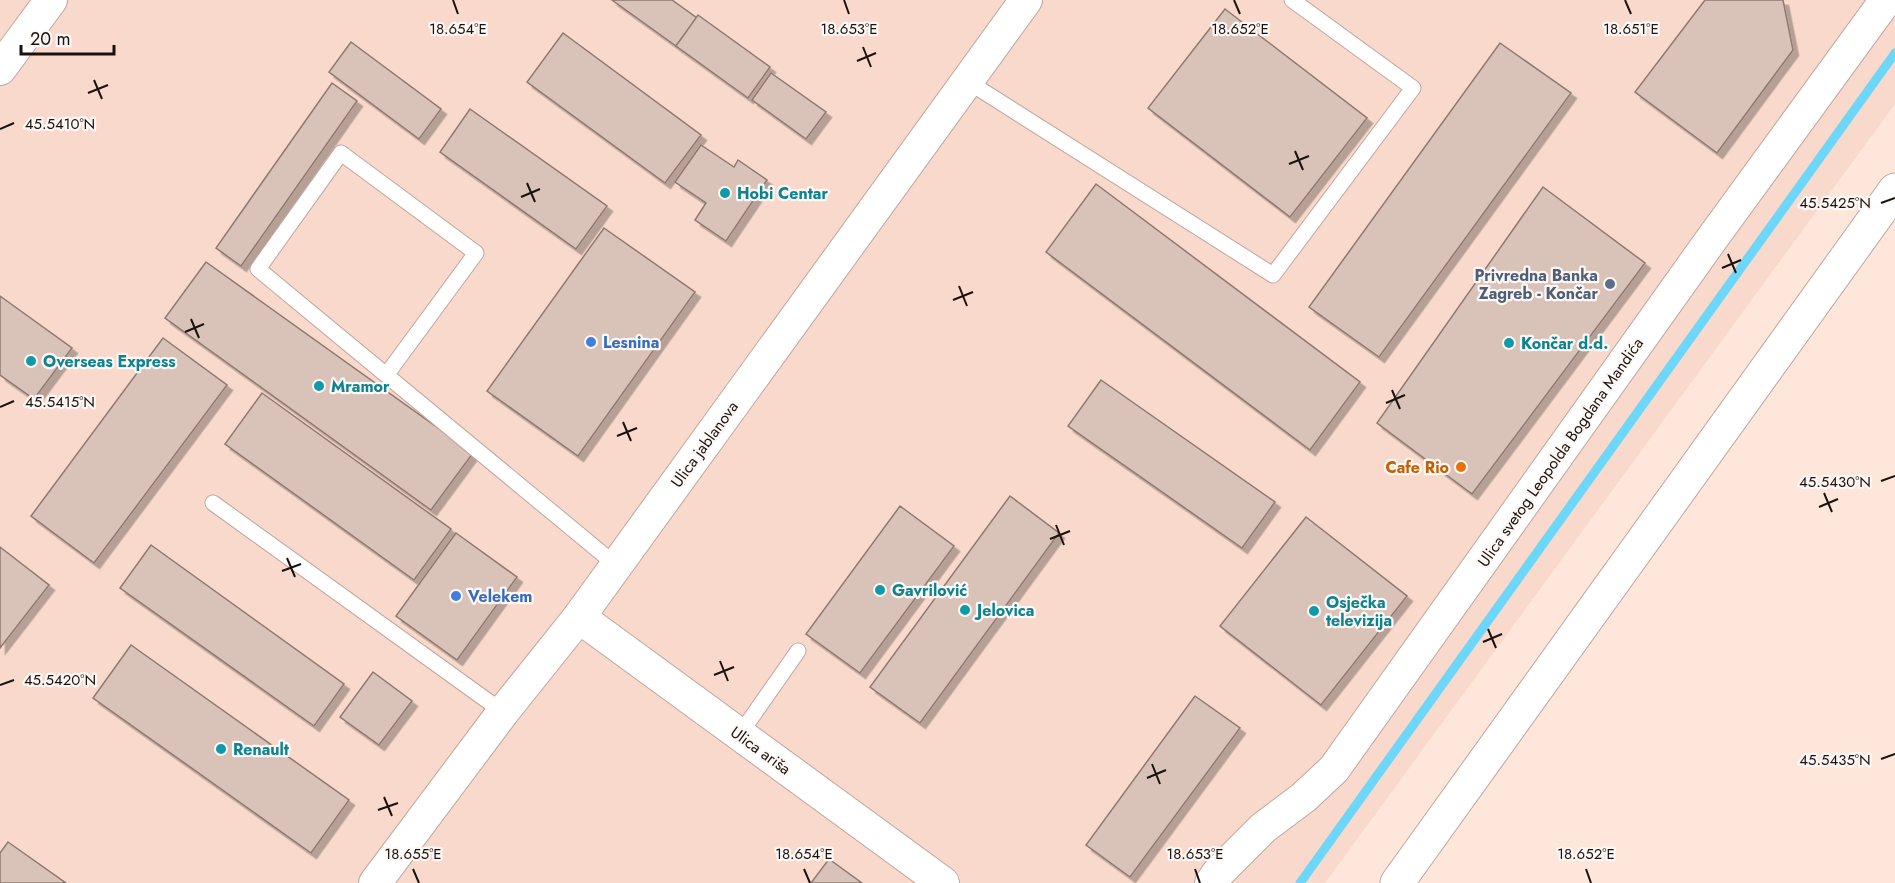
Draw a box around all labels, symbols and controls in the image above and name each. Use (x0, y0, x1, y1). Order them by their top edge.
scale bar (21, 18, 114, 56)
text: 18.654°E (429, 18, 487, 40)
text: 18.653°E (821, 18, 877, 40)
text: 18.652°E (1211, 18, 1269, 40)
text: 18.651°E (1603, 18, 1659, 40)
text: 20 m (30, 26, 70, 52)
text: 45.5410°N (25, 113, 95, 135)
place label: Hobi Centar (737, 182, 828, 205)
marker: Hobi Centar (718, 186, 732, 200)
text: 45.5425°N (1799, 192, 1871, 214)
place label: Privredna Banka Zagreb - Končar (1475, 264, 1598, 305)
marker: Privredna Banka Zagreb - Končar (1603, 277, 1617, 291)
place label: Lesnina (603, 331, 659, 354)
place label: Končar d.d. (1521, 332, 1608, 355)
street label: Ulica svetog Leopolda Bogdana Mandića (1472, 333, 1649, 572)
marker: Lesnina (584, 335, 598, 349)
marker: Končar d.d. (1502, 336, 1516, 350)
place label: Overseas Express (43, 350, 176, 373)
marker: Overseas Express (24, 354, 38, 368)
place label: Mramor (331, 375, 390, 398)
marker: Mramor (312, 379, 326, 393)
text: 45.5415°N (25, 391, 95, 413)
street label: Ulica jablanova (665, 396, 744, 492)
place label: Cafe Rio (1385, 456, 1449, 479)
marker: Cafe Rio (1454, 460, 1468, 474)
text: 45.5430°N (1799, 471, 1871, 493)
place label: Gavrilović (892, 579, 967, 602)
marker: Gavrilović (873, 583, 887, 597)
place label: Velekem (467, 585, 532, 608)
marker: Velekem (449, 589, 463, 603)
place label: Osječka televizija (1326, 591, 1392, 632)
place label: Jelovica (974, 599, 1034, 622)
marker: Jelovica (958, 603, 972, 617)
marker: Osječka televizija (1307, 604, 1321, 618)
text: 45.5420°N (24, 669, 96, 691)
street label: Ulica ariša (726, 721, 796, 780)
place label: Renault (233, 738, 290, 761)
marker: Renault (214, 742, 228, 756)
text: 45.5435°N (1799, 749, 1871, 771)
text: 18.655°E (384, 843, 442, 865)
text: 18.654°E (775, 843, 833, 865)
text: 18.653°E (1167, 843, 1223, 865)
text: 18.652°E (1557, 843, 1615, 865)

